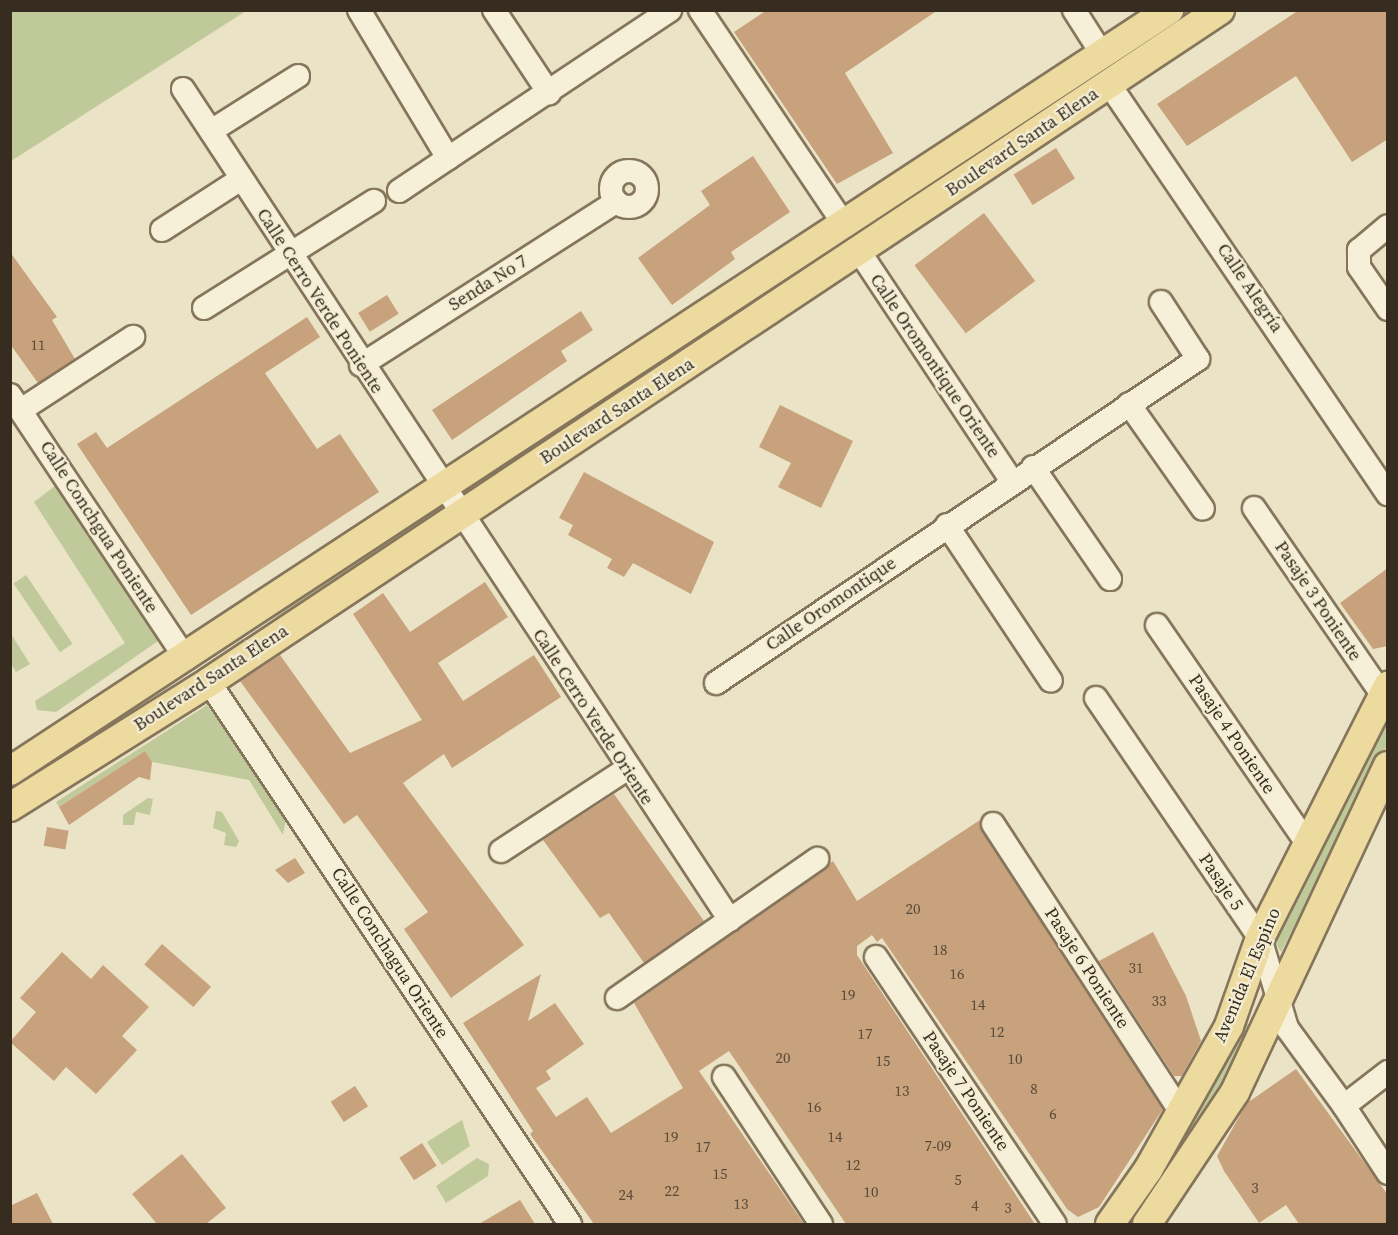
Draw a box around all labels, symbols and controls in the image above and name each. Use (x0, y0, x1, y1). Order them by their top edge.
street label: Boulevard Santa Elena (942, 83, 1102, 201)
street label: Calle Cerro Verde Poniente (252, 204, 388, 398)
street label: Calle Alegría (1212, 239, 1288, 337)
street label: Senda No 7 (445, 250, 531, 316)
street label: Calle Oromontique Oriente (865, 270, 1005, 462)
house number: 11 (31, 336, 45, 354)
street label: Boulevard Santa Elena (536, 353, 698, 469)
street label: Calle Conchgua Poniente (35, 437, 163, 617)
street label: Pasaje 3 Poniente (1270, 537, 1366, 665)
street label: Calle Oromontique (762, 552, 900, 656)
street label: Boulevard Santa Elena (130, 620, 292, 736)
street label: Calle Cerro Verde Oriente (528, 625, 658, 809)
street label: Pasaje 4 Poniente (1184, 670, 1280, 798)
street label: Pasaje 5 (1194, 849, 1248, 915)
street label: Calle Conchagua Oriente (327, 864, 453, 1042)
house number: 20 (906, 900, 920, 918)
street label: Pasaje 6 Poniente (1040, 904, 1134, 1032)
street label: Avenida El Espino (1209, 905, 1285, 1045)
house number: 18 (933, 941, 947, 959)
house number: 31 (1129, 959, 1143, 977)
house number: 16 (950, 965, 964, 983)
house number: 19 (841, 986, 855, 1004)
house number: 33 (1152, 992, 1166, 1010)
house number: 14 (971, 996, 985, 1014)
house number: 12 (990, 1023, 1004, 1041)
house number: 17 (858, 1025, 872, 1043)
street label: Pasaje 7 Poniente (918, 1027, 1014, 1155)
house number: 20 (776, 1049, 790, 1067)
house number: 10 (1008, 1050, 1022, 1068)
house number: 15 (876, 1052, 890, 1070)
house number: 8 (1030, 1080, 1038, 1098)
house number: 13 (895, 1082, 909, 1100)
house number: 16 (807, 1098, 821, 1116)
house number: 6 (1049, 1105, 1057, 1123)
house number: 19 (664, 1128, 678, 1146)
house number: 14 (828, 1128, 842, 1146)
house number: 7-09 (924, 1137, 952, 1155)
house number: 17 (696, 1138, 710, 1156)
house number: 12 (846, 1156, 860, 1174)
house number: 15 (713, 1165, 727, 1183)
house number: 5 (954, 1171, 962, 1189)
house number: 3 (1251, 1179, 1259, 1197)
house number: 22 (665, 1182, 679, 1200)
house number: 10 (864, 1183, 878, 1201)
house number: 24 (619, 1186, 633, 1204)
house number: 13 (734, 1195, 748, 1213)
house number: 4 (971, 1197, 979, 1215)
house number: 3 (1004, 1199, 1012, 1217)

